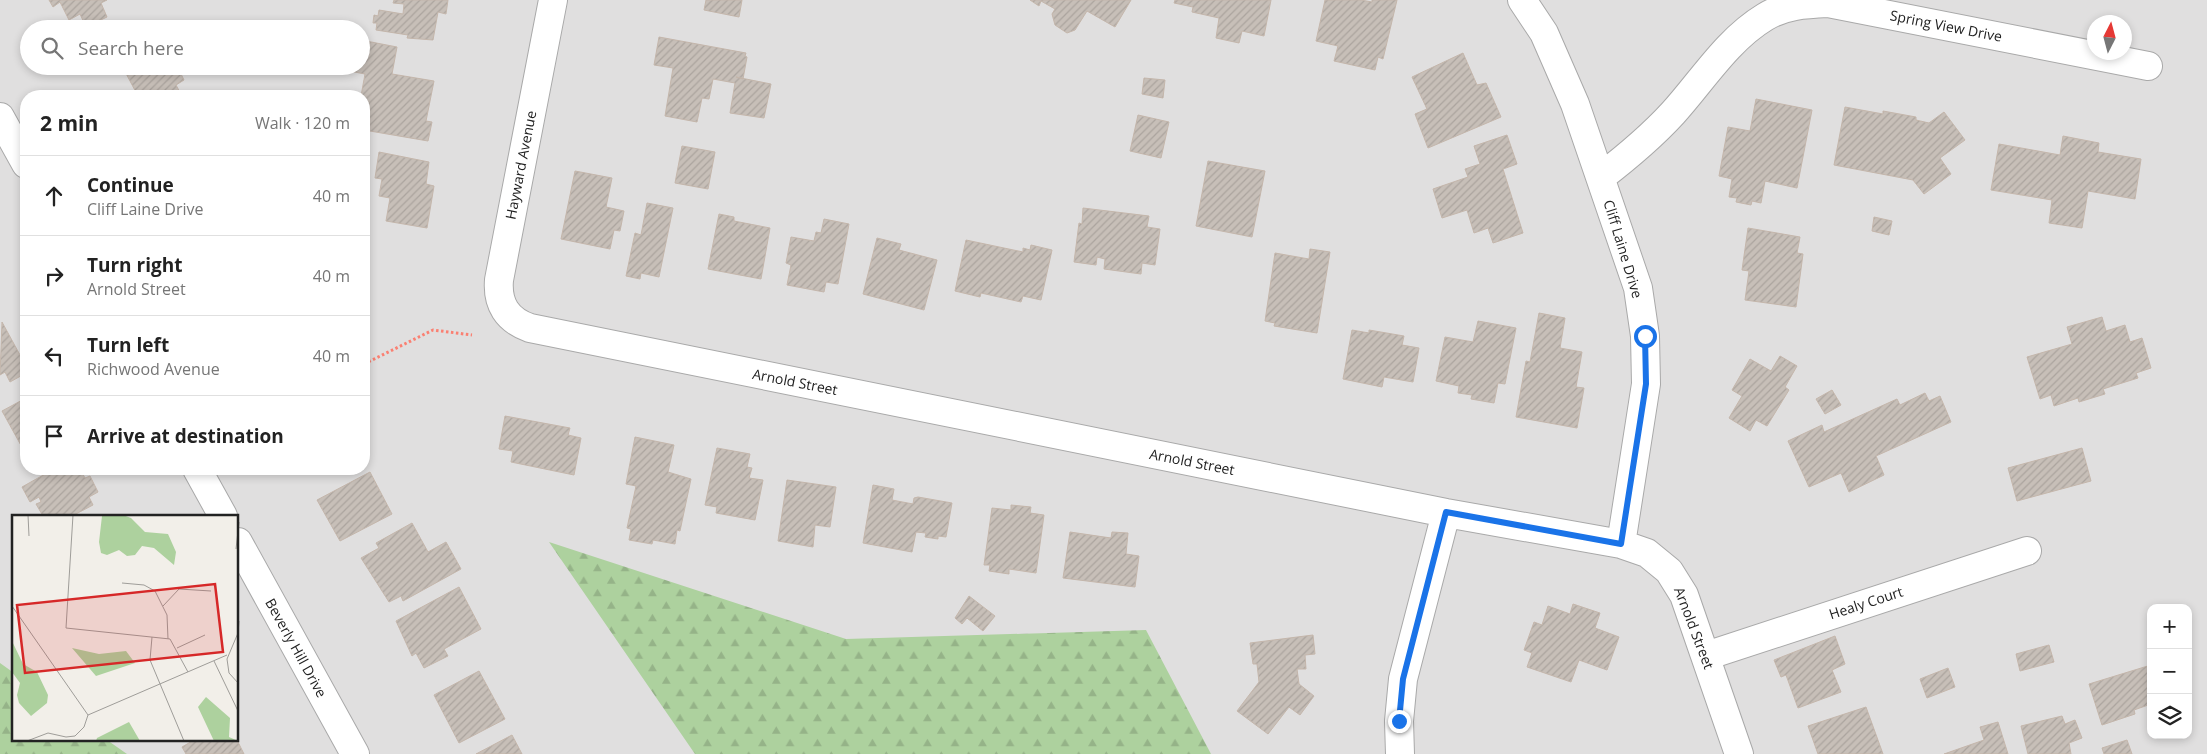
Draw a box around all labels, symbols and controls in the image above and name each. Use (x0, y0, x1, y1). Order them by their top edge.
street label: Spring View Drive (1888, 5, 2004, 46)
north arrow (2087, 15, 2132, 60)
search box (20, 20, 370, 75)
icon: search (38, 34, 66, 62)
text: Search here (78, 35, 184, 61)
text: 2 min (40, 109, 98, 137)
street label: Hayward Avenue (501, 109, 540, 221)
text: Walk · 120 m (255, 112, 350, 134)
text: Continue (87, 172, 174, 198)
icon: ahead (40, 182, 68, 210)
text: 40 m (313, 185, 350, 207)
street label: Cliff Laine Drive (1599, 197, 1648, 300)
text: Cliff Laine Drive (87, 198, 203, 220)
text: Turn right (87, 252, 182, 278)
icon: right (40, 262, 68, 290)
text: 40 m (313, 265, 350, 287)
text: Arnold Street (87, 278, 186, 300)
route start (1634, 325, 1657, 348)
text: Turn left (87, 332, 169, 358)
icon: left (40, 342, 68, 370)
text: 40 m (313, 345, 350, 367)
text: Richwood Avenue (87, 358, 220, 380)
street label: Arnold Street (751, 364, 839, 399)
icon: arrive (40, 422, 68, 450)
text: Arrive at destination (87, 423, 284, 449)
street label: Arnold Street (1148, 444, 1236, 479)
inset map (12, 515, 239, 742)
street label: Healy Court (1826, 582, 1905, 623)
street label: Arnold Street (1670, 584, 1719, 672)
street label: Beverly Hill Drive (261, 595, 332, 701)
map controls (2147, 604, 2192, 739)
button: + (2147, 604, 2192, 649)
button: − (2147, 649, 2192, 694)
button: layers (2147, 694, 2192, 739)
route end (1388, 710, 1411, 733)

